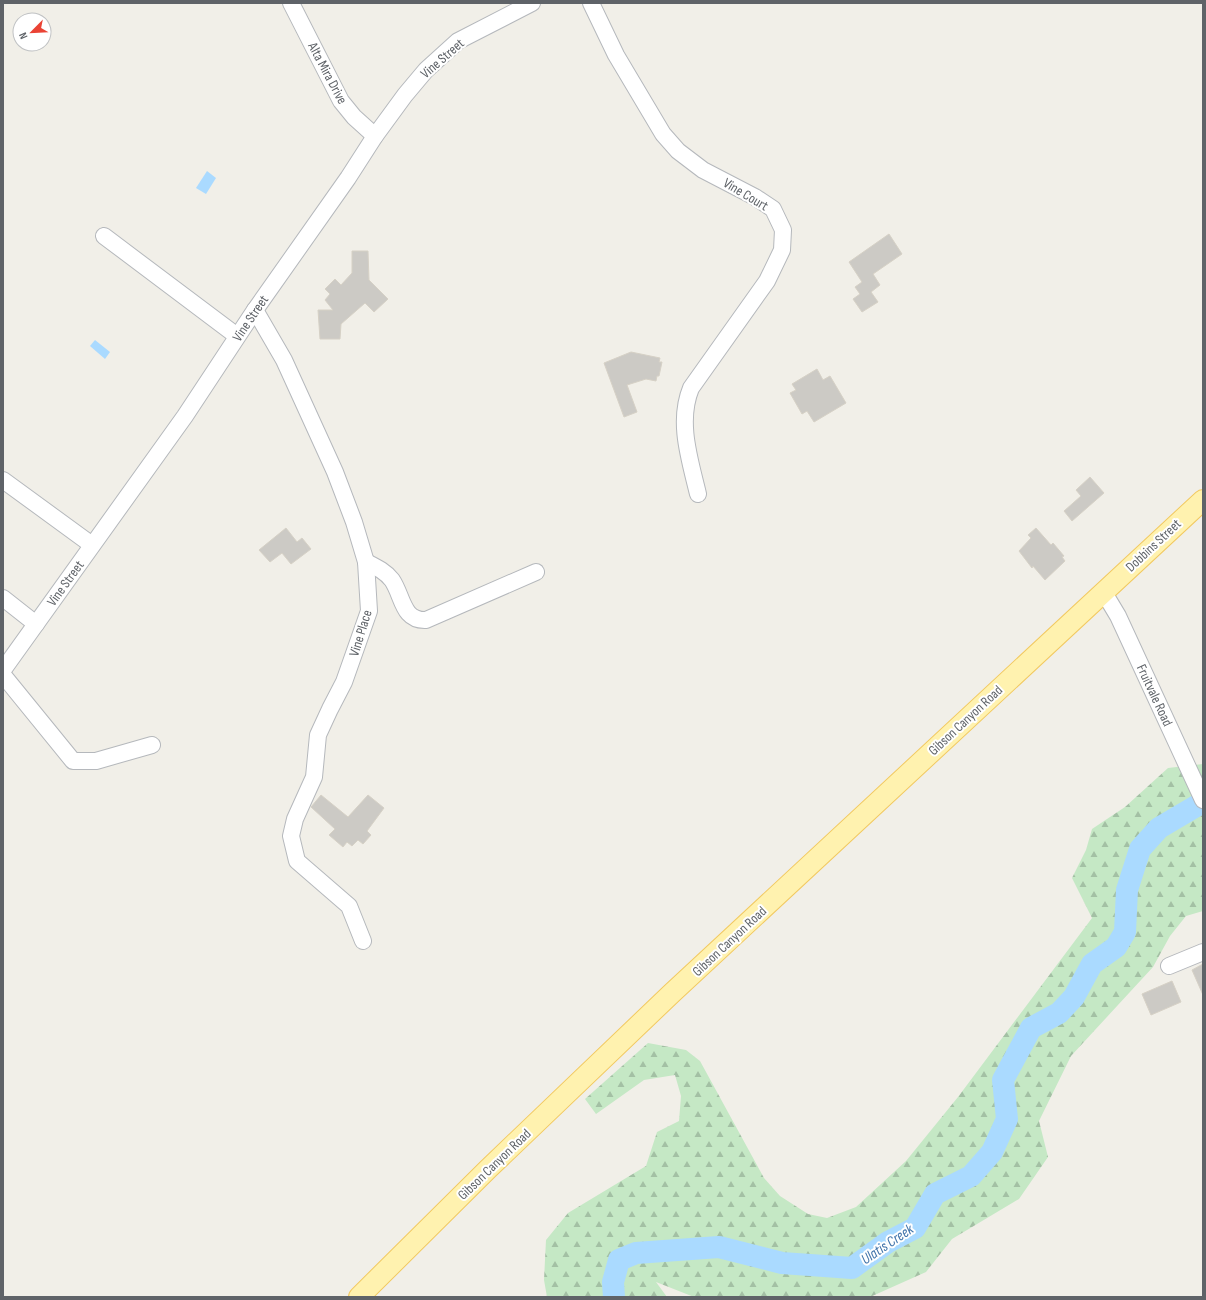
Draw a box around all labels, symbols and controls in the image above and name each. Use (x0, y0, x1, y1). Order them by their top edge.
north arrow (12, 12, 52, 52)
text: N (16, 30, 30, 41)
street label: Vine Street (417, 35, 468, 82)
street label: Alta Mira Drive (304, 39, 351, 107)
street label: Vine Court (720, 174, 771, 214)
street label: Vine Street (229, 292, 272, 345)
street label: Dobbins Street (1122, 515, 1185, 575)
street label: Vine Street (43, 557, 88, 609)
street label: Vine Place (345, 608, 376, 659)
street label: Fruitvale Road (1133, 662, 1176, 729)
street label: Gibson Canyon Road (925, 682, 1006, 759)
street label: Gibson Canyon Road (689, 903, 770, 980)
street label: Gibson Canyon Road (454, 1125, 535, 1203)
water label: Ulatis Creek (857, 1220, 918, 1269)

